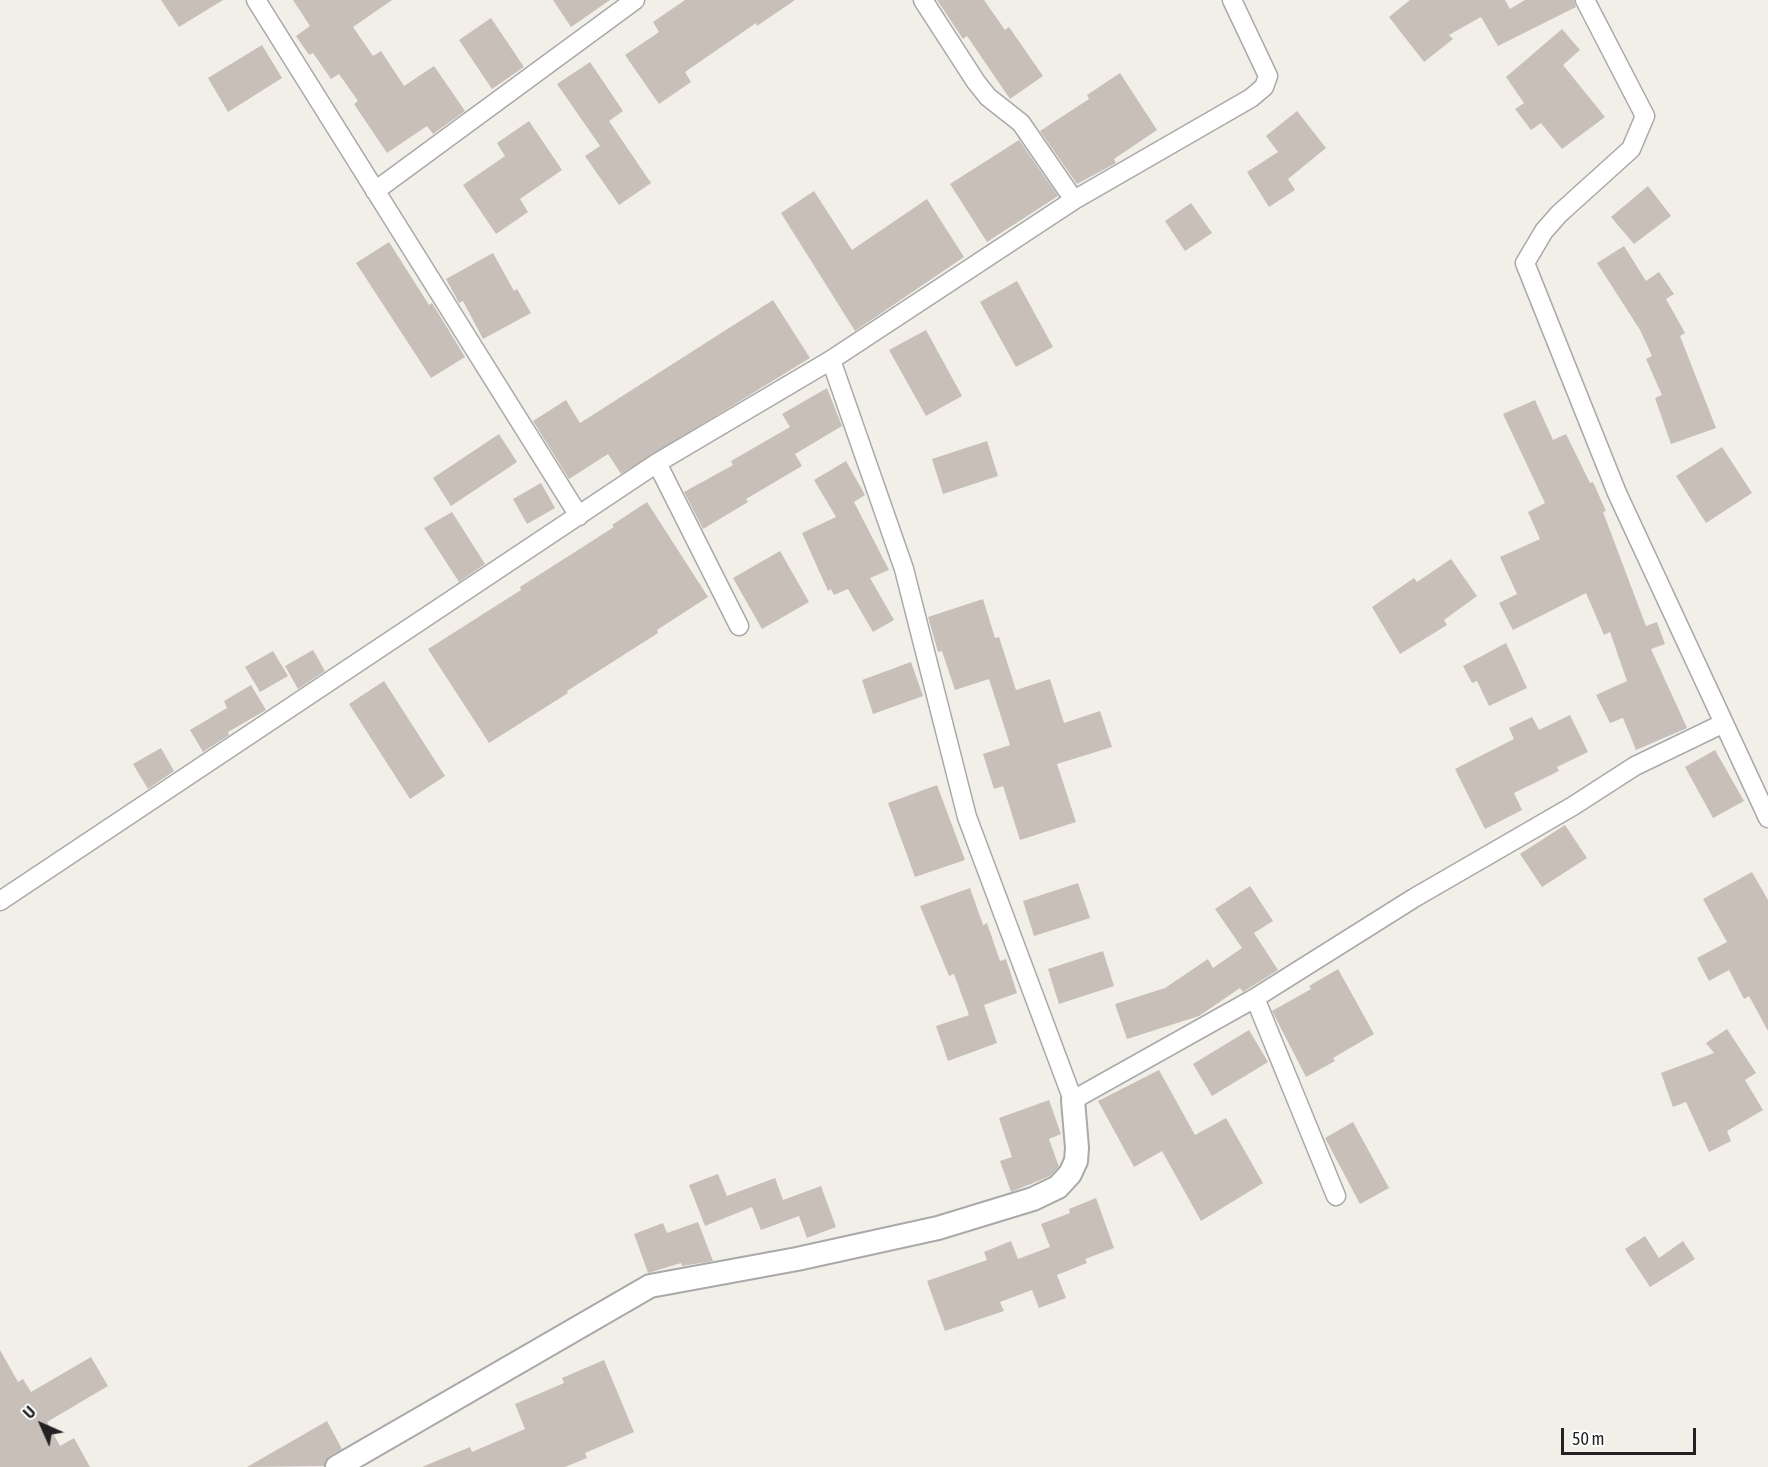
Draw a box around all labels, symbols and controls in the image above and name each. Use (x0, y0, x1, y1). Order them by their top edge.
north arrow (12, 1395, 72, 1455)
text: U (20, 1403, 39, 1422)
scale bar (1564, 1416, 1699, 1454)
text: 50 m (1572, 1428, 1604, 1449)

